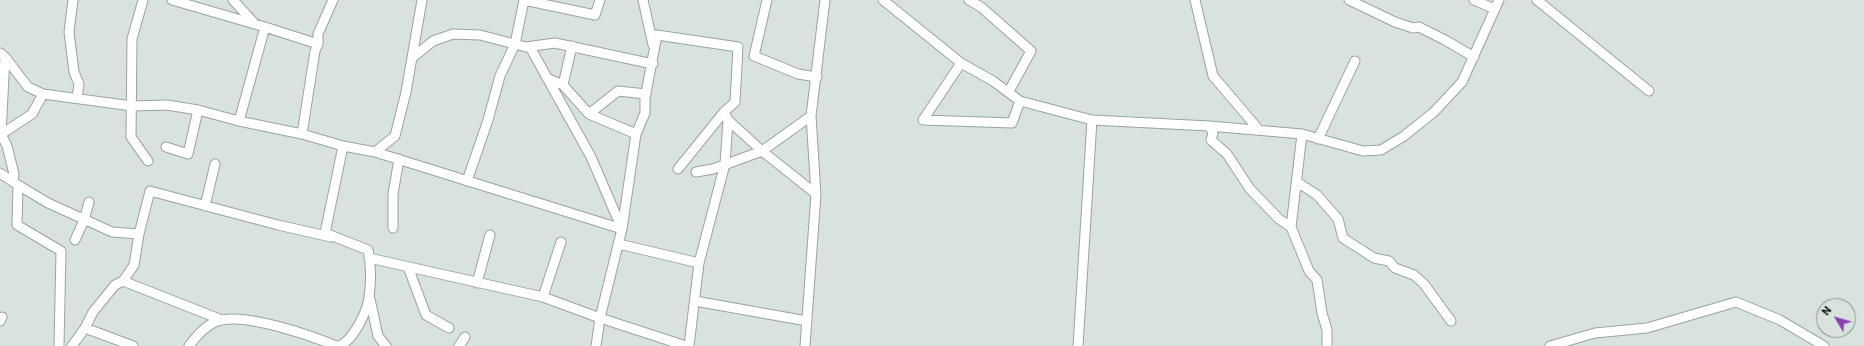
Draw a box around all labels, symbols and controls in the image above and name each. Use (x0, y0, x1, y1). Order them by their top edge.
north arrow (1816, 298, 1856, 338)
text: N (1819, 304, 1834, 318)

